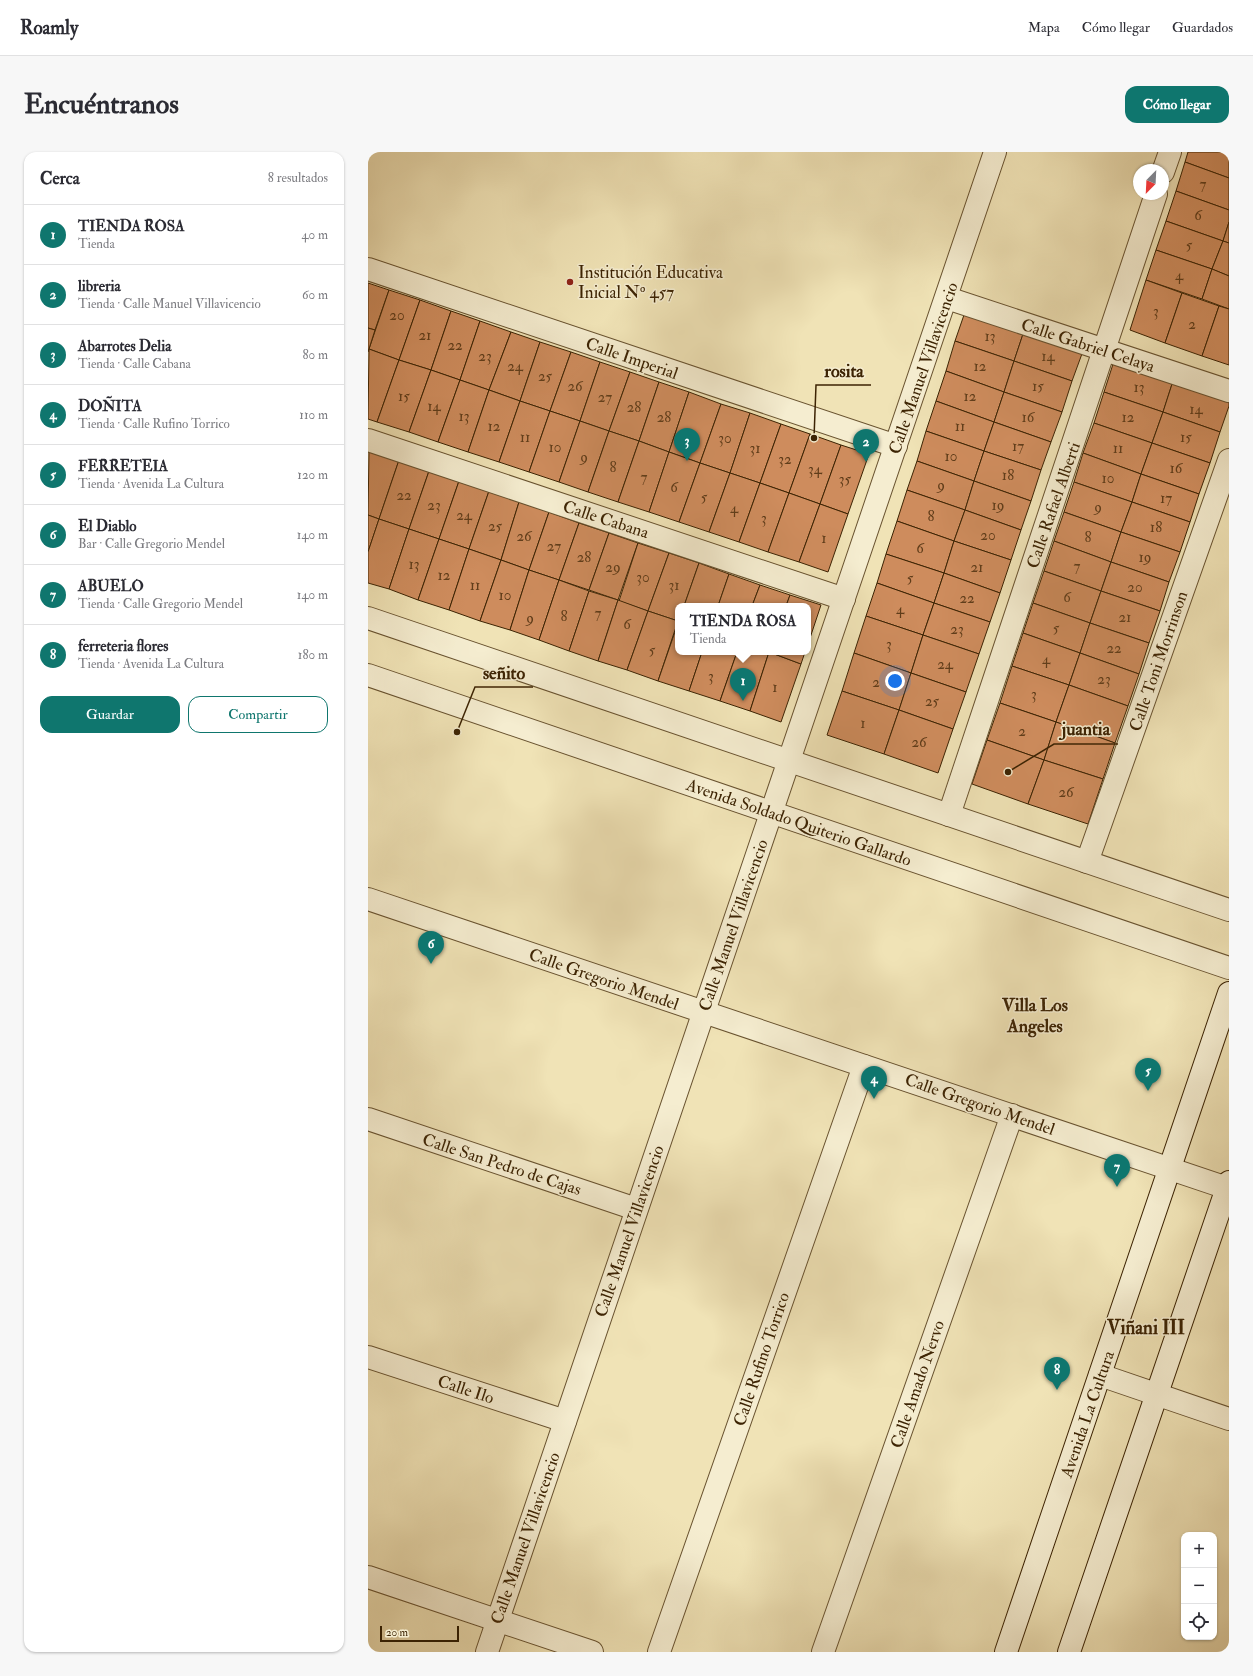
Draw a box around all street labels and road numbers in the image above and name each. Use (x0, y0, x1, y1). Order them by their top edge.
street label: Calle Manuel Villavicencio (884, 279, 963, 457)
street label: Calle Gabriel Celaya (1018, 314, 1158, 378)
street label: Calle Imperial (582, 333, 682, 385)
street label: Calle Rafael Alberti (1022, 439, 1085, 571)
street label: Calle Cabana (560, 496, 652, 544)
street label: Calle Toni Morrinson (1125, 588, 1192, 734)
street label: Avenida Soldado Quiterio Gallardo (683, 774, 914, 871)
street label: Calle Manuel Villavicencio (694, 836, 773, 1014)
street label: Calle Gregorio Mendel (526, 944, 682, 1015)
street label: Calle Gregorio Mendel (902, 1069, 1058, 1140)
street label: Calle San Pedro de Cajas (420, 1129, 584, 1200)
street label: Calle Manuel Villavicencio (590, 1142, 669, 1320)
street label: Calle Rufino Torrico (729, 1290, 794, 1429)
street label: Calle Amado Nervo (886, 1318, 949, 1451)
street label: Avenida La Cultura (1056, 1347, 1119, 1481)
street label: Calle Ilo (435, 1371, 497, 1408)
street label: Calle Manuel Villavicencio (486, 1449, 565, 1627)

